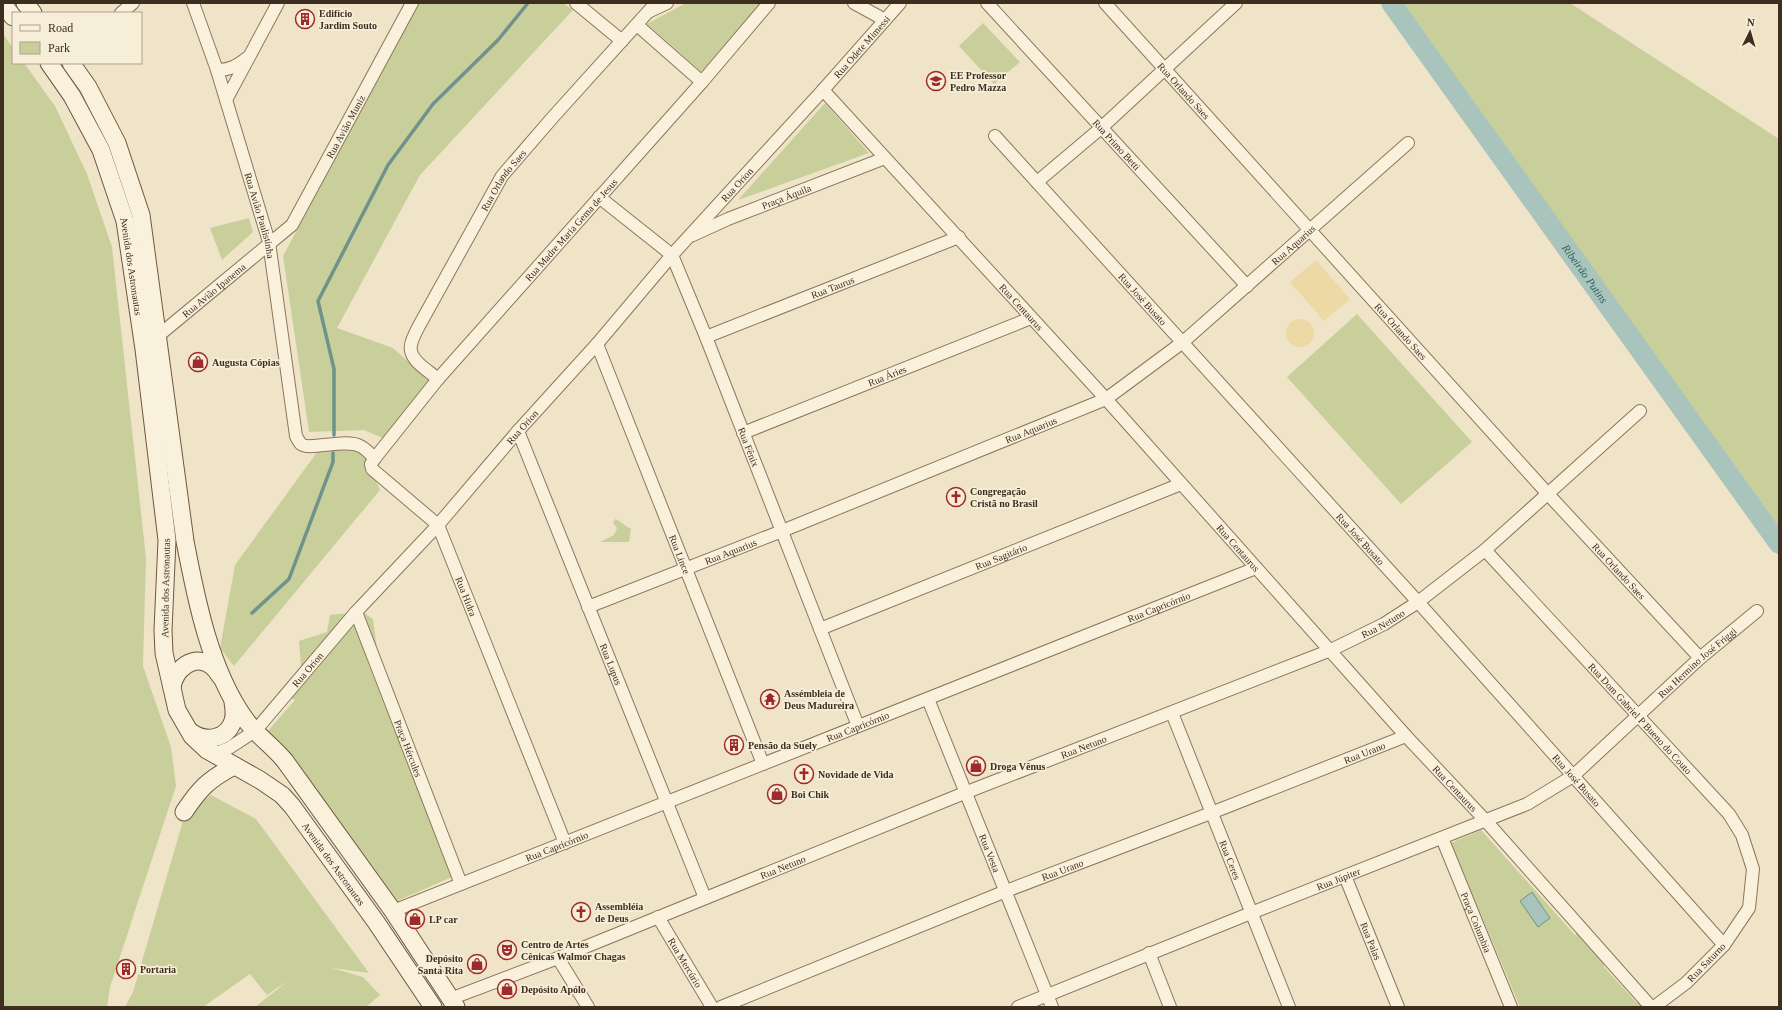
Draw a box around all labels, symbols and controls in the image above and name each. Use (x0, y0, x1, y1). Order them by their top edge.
building icon: Edifício Jardim Souto (294, 8, 316, 30)
place label: Edifício Jardim Souto (319, 8, 377, 31)
legend (12, 12, 142, 64)
north arrow (1730, 12, 1770, 52)
street label: Rua Odete Mimessi (831, 13, 893, 80)
text: N (1746, 16, 1755, 28)
text: Road (48, 21, 73, 35)
text: Park (48, 41, 70, 55)
street label: Rua Orlando Saes (1155, 60, 1212, 122)
school or university icon: EE Professor Pedro Mazza (925, 70, 947, 92)
place label: EE Professor Pedro Mazza (950, 70, 1007, 93)
street label: Rua Avião Muniz (324, 93, 368, 160)
street label: Rua Primo Betti (1090, 117, 1143, 173)
street label: Rua Orlando Saes (479, 147, 528, 213)
street label: Rua Orion (719, 165, 755, 204)
street label: Rua Avião Paulistinha (242, 171, 276, 260)
street label: Rua Madre Maria Gema de Jesus (523, 176, 620, 283)
street label: Praça Áquila (760, 182, 813, 211)
street label: Avenida dos Astronautas (118, 215, 144, 316)
street label: Rua Aquarius (1269, 223, 1318, 267)
water label: Ribeirão Putins (1559, 241, 1610, 305)
street label: Rua Avião Ipanema (180, 261, 248, 320)
street label: Rua José Busato (1116, 271, 1169, 327)
street label: Rua Taurus (809, 274, 856, 301)
street label: Rua Centaurus (997, 282, 1045, 333)
street label: Rua Orlando Saes (1372, 301, 1429, 362)
shop icon: Augusta Cópias (187, 351, 209, 373)
place label: Augusta Cópias (212, 357, 280, 368)
street label: Rua Áries (866, 363, 908, 389)
street label: Rua Orion (504, 408, 540, 447)
street label: Rua Aquarius (1004, 415, 1059, 446)
street label: Rua Fênix (736, 426, 761, 468)
church icon: Congregação Cristã no Brasil (945, 486, 967, 508)
place label: Congregação Cristã no Brasil (970, 486, 1038, 509)
street label: Rua José Busato (1334, 511, 1387, 567)
street label: Rua Centaurus (1214, 522, 1262, 574)
street label: Rua Lince (667, 533, 693, 576)
street label: Rua Aquarius (703, 537, 758, 567)
street label: Avenida dos Astronautas (159, 538, 172, 638)
street label: Rua Sagitário (974, 541, 1029, 572)
street label: Rua Orlando Saes (1590, 541, 1647, 601)
street label: Rua Hidra (453, 575, 479, 618)
street label: Rua Capricórnio (1126, 590, 1192, 625)
street label: Rua Netuno (1360, 607, 1407, 640)
street label: Rua Hermino José Friggi (1656, 625, 1739, 700)
street label: Rua Lupus (598, 642, 624, 687)
street label: Rua Orion (290, 650, 325, 689)
street label: Rua Dom Gabriel P Bueno do Couto (1586, 661, 1694, 776)
temple icon: Assémbleia de Deus Madureira (759, 688, 781, 710)
place label: Assémbleia de Deus Madureira (784, 688, 854, 711)
street label: Rua Capricórnio (825, 709, 891, 744)
street label: Praça Hércules (392, 718, 424, 779)
street label: Rua Netuno (1059, 733, 1108, 761)
building icon: Pensão da Suely (723, 734, 745, 756)
place label: Pensão da Suely (748, 740, 817, 751)
street label: Rua Urano (1342, 740, 1387, 766)
street label: Rua José Busato (1550, 752, 1603, 809)
shop icon: Droga Vênus (965, 755, 987, 777)
place label: Droga Vênus (990, 761, 1046, 772)
church icon: Novidade de Vida (793, 763, 815, 785)
street label: Rua Centaurus (1431, 763, 1479, 814)
place label: Novidade de Vida (818, 769, 894, 780)
shop icon: Boi Chik (766, 783, 788, 805)
place label: Boi Chik (791, 789, 830, 800)
street label: Avenida dos Astronautas (300, 821, 367, 908)
street label: Rua Capricórnio (524, 829, 590, 864)
street label: Rua Vesta (977, 832, 1002, 874)
street label: Rua Ceres (1217, 839, 1243, 881)
street label: Rua Netuno (759, 853, 807, 881)
street label: Rua Urano (1040, 857, 1085, 883)
street label: Rua Júpiter (1315, 865, 1362, 893)
street label: Praça Columbia (1459, 891, 1493, 955)
church icon: Assembléia de Deus (570, 901, 592, 923)
place label: Assembléia de Deus (595, 901, 643, 924)
shop icon: LP car (404, 908, 426, 930)
place label: LP car (429, 914, 458, 925)
street label: Rua Palas (1358, 921, 1383, 962)
street label: Rua Mercúrio (666, 936, 704, 990)
theatre icon: Centro de Artes Cênicas Walmor Chagas (496, 939, 518, 961)
place label: Centro de Artes Cênicas Walmor Chagas (521, 939, 626, 962)
street label: Rua Saturno (1685, 941, 1728, 984)
place label: Depósito Santa Rita (418, 953, 463, 976)
shop icon: Depósito Santa Rita (466, 953, 488, 975)
building icon: Portaria (115, 958, 137, 980)
place label: Portaria (140, 964, 176, 975)
shop icon: Depósito Apólo (496, 978, 518, 1000)
place label: Depósito Apólo (521, 984, 586, 995)

